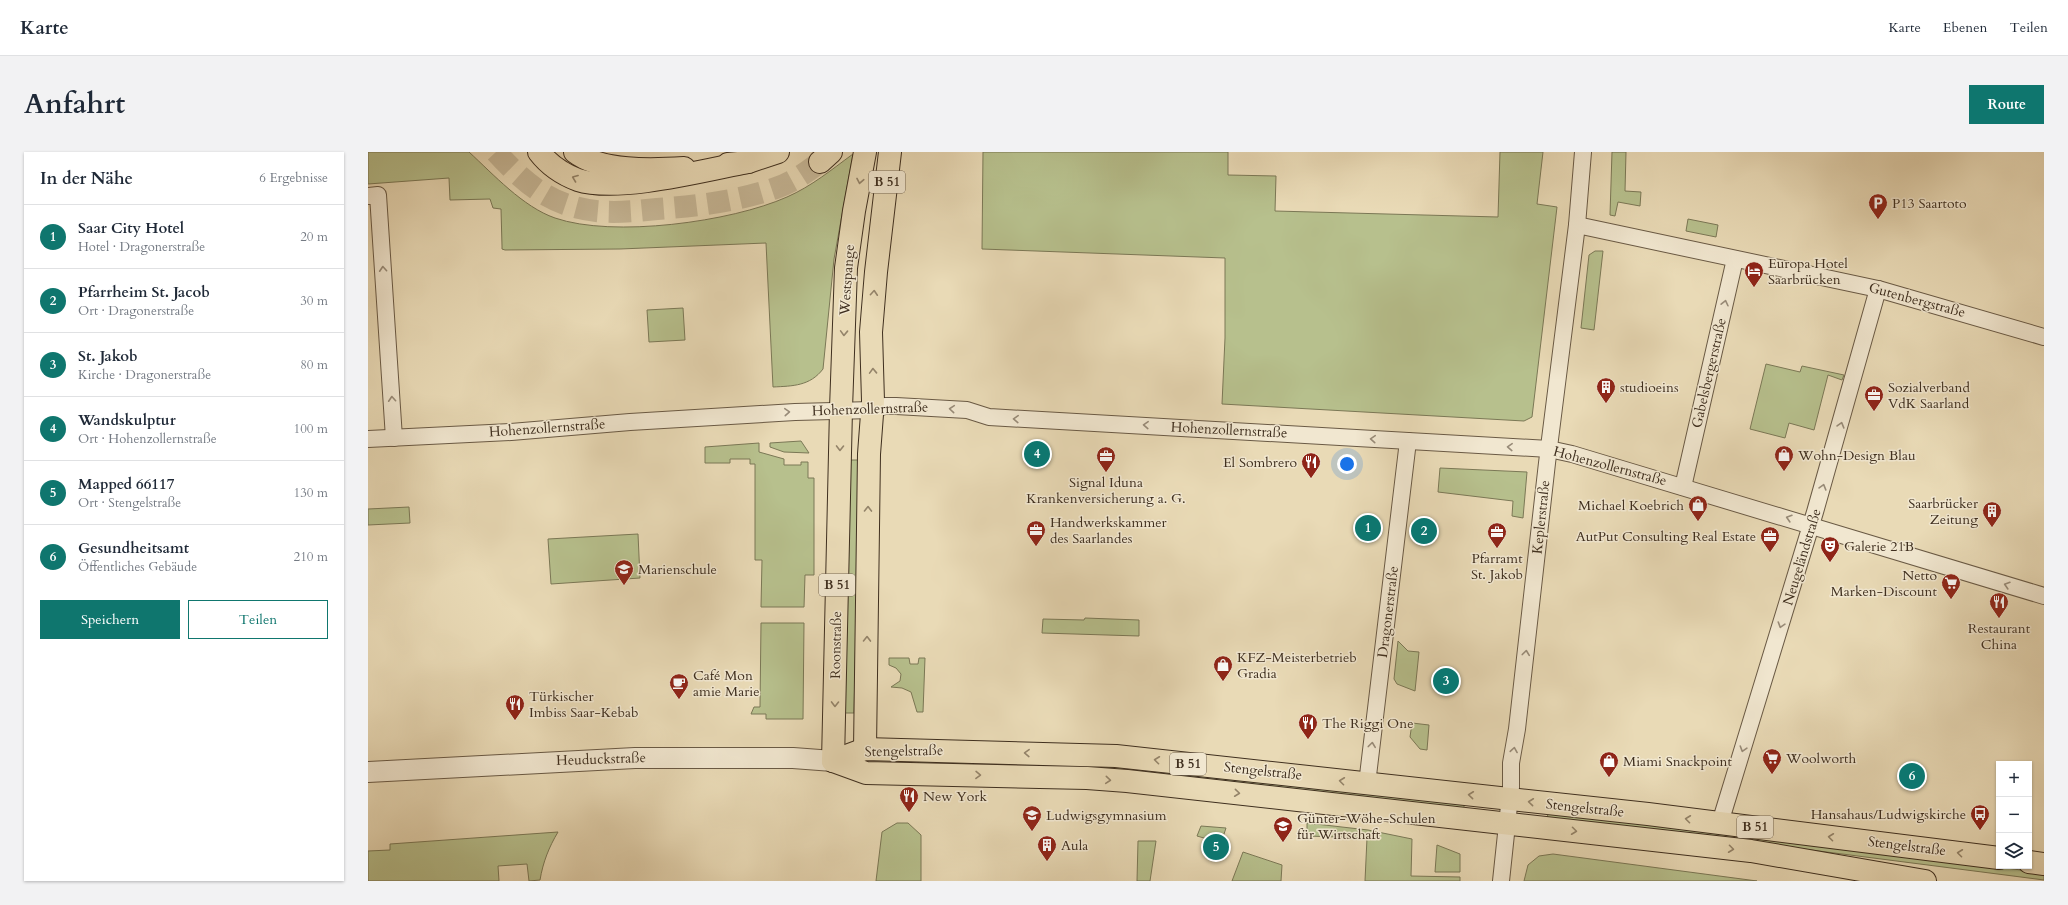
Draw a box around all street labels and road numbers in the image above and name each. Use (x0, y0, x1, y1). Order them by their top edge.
road number: B 51 (869, 171, 905, 193)
street label: Westspange (835, 244, 859, 317)
street label: Gutenbergstraße (1867, 278, 1967, 322)
street label: Gabelsbergerstraße (1687, 316, 1731, 430)
street label: Hohenzollernstraße (811, 397, 929, 421)
street label: Hohenzollernstraße (488, 414, 606, 442)
street label: Hohenzollernstraße (1170, 417, 1288, 443)
street label: Hohenzollernstraße (1551, 442, 1669, 490)
street label: Keplerstraße (1528, 479, 1554, 555)
street label: Neugeländstraße (1778, 506, 1826, 608)
street label: Dragonerstraße (1373, 565, 1403, 659)
road number: B 51 (819, 574, 855, 596)
street label: Roonstraße (826, 611, 846, 679)
street label: Stengelstraße (865, 741, 943, 761)
street label: Heuduckstraße (556, 748, 646, 770)
road number: B 51 (1170, 753, 1206, 775)
street label: Stengelstraße (1223, 757, 1303, 785)
street label: Stengelstraße (1545, 794, 1625, 822)
road number: B 51 (1737, 816, 1773, 838)
street label: Stengelstraße (1867, 832, 1947, 860)

